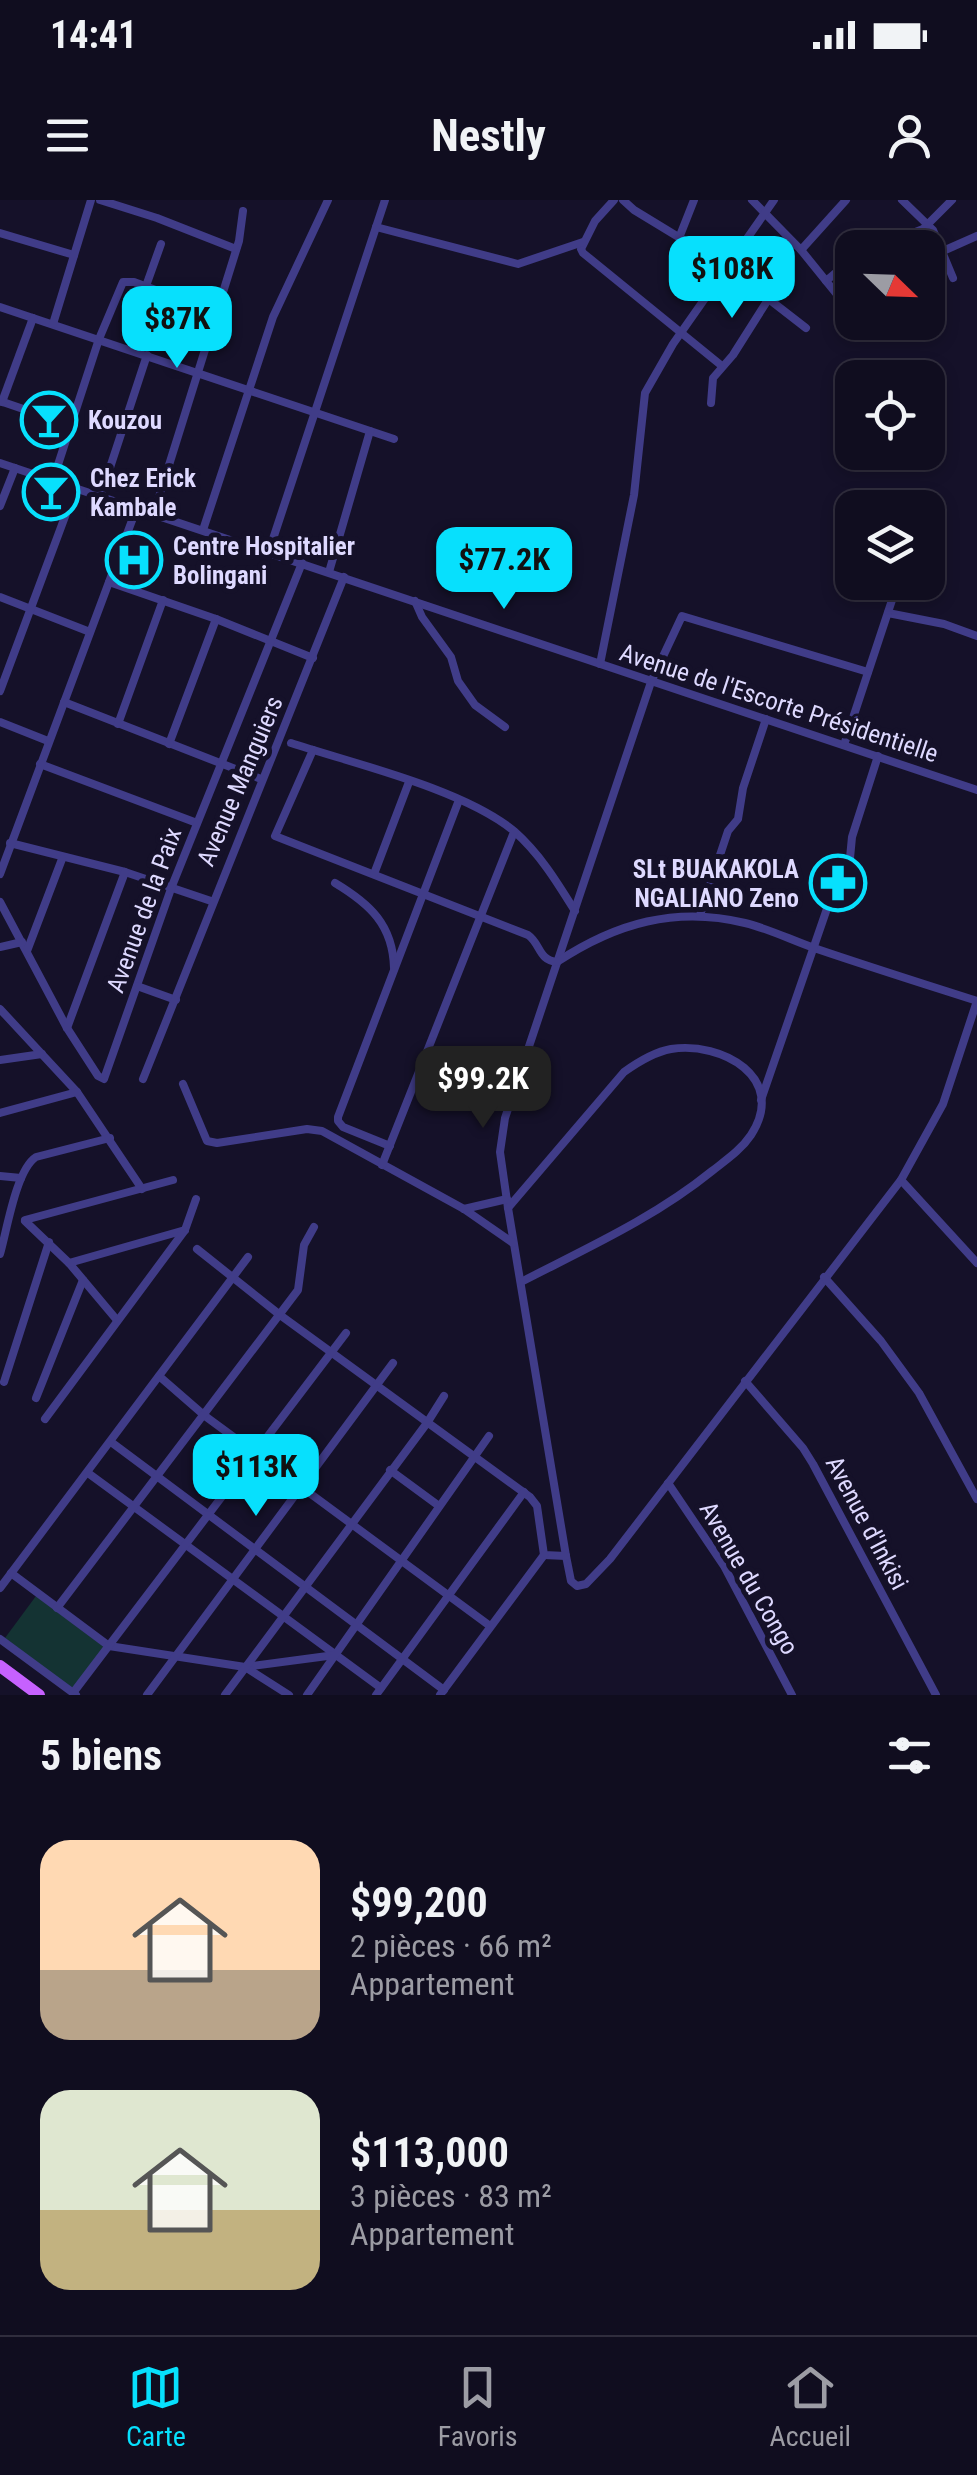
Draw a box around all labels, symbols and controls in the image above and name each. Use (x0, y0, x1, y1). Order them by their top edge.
text: 14:41 (50, 13, 137, 57)
icon: menu (40, 108, 95, 163)
icon: person (882, 108, 937, 163)
text: Nestly (431, 109, 546, 162)
north arrow (835, 230, 945, 340)
map controls (835, 230, 945, 600)
pin: $108K (662, 236, 802, 321)
text: $108K (691, 249, 773, 287)
pin: $87K (118, 286, 236, 371)
text: $87K (144, 299, 210, 337)
button: locate (835, 360, 945, 470)
bar icon: Kouzou (19, 390, 79, 450)
place label: Kouzou (88, 406, 162, 435)
bar icon: Chez Erick Kambale (21, 462, 81, 522)
place label: Chez Erick Kambale (90, 464, 196, 522)
button: layers (835, 490, 945, 600)
pin: $77.2K (423, 527, 585, 612)
hospital icon: Centre Hospitalier Bolingani (104, 530, 164, 590)
place label: Centre Hospitalier Bolingani (173, 532, 355, 590)
text: $77.2K (458, 540, 550, 578)
street label: Avenue de l'Escorte Présidentielle (616, 638, 942, 768)
street label: Avenue Manguiers (191, 692, 289, 870)
street label: Avenue de la Paix (101, 824, 187, 996)
pharmacy icon: SLt BUAKAKOLA NGALIANO Zeno (808, 853, 868, 913)
place label: SLt BUAKAKOLA NGALIANO Zeno (633, 855, 799, 913)
pin: $99.2K (402, 1046, 564, 1131)
text: $99.2K (437, 1059, 529, 1097)
pin: $113K (186, 1434, 326, 1519)
text: $113K (215, 1447, 297, 1485)
street label: Avenue d'Inkisi (820, 1451, 914, 1595)
street label: Avenue du Congo (694, 1496, 804, 1660)
icon: filters (882, 1728, 937, 1783)
text: 5 biens (40, 1731, 162, 1780)
text: $99,200 (350, 1878, 488, 1927)
icon: home (120, 1880, 240, 2000)
text: 2 pièces · 66 m² (350, 1927, 552, 1965)
text: Appartement (350, 1965, 514, 2003)
text: $113,000 (350, 2128, 509, 2177)
icon: home (120, 2130, 240, 2250)
text: 3 pièces · 83 m² (350, 2177, 552, 2215)
text: Appartement (350, 2215, 514, 2253)
tab: Carte (126, 2360, 186, 2453)
tab: Favoris (438, 2360, 518, 2453)
tab: Accueil (769, 2360, 851, 2453)

